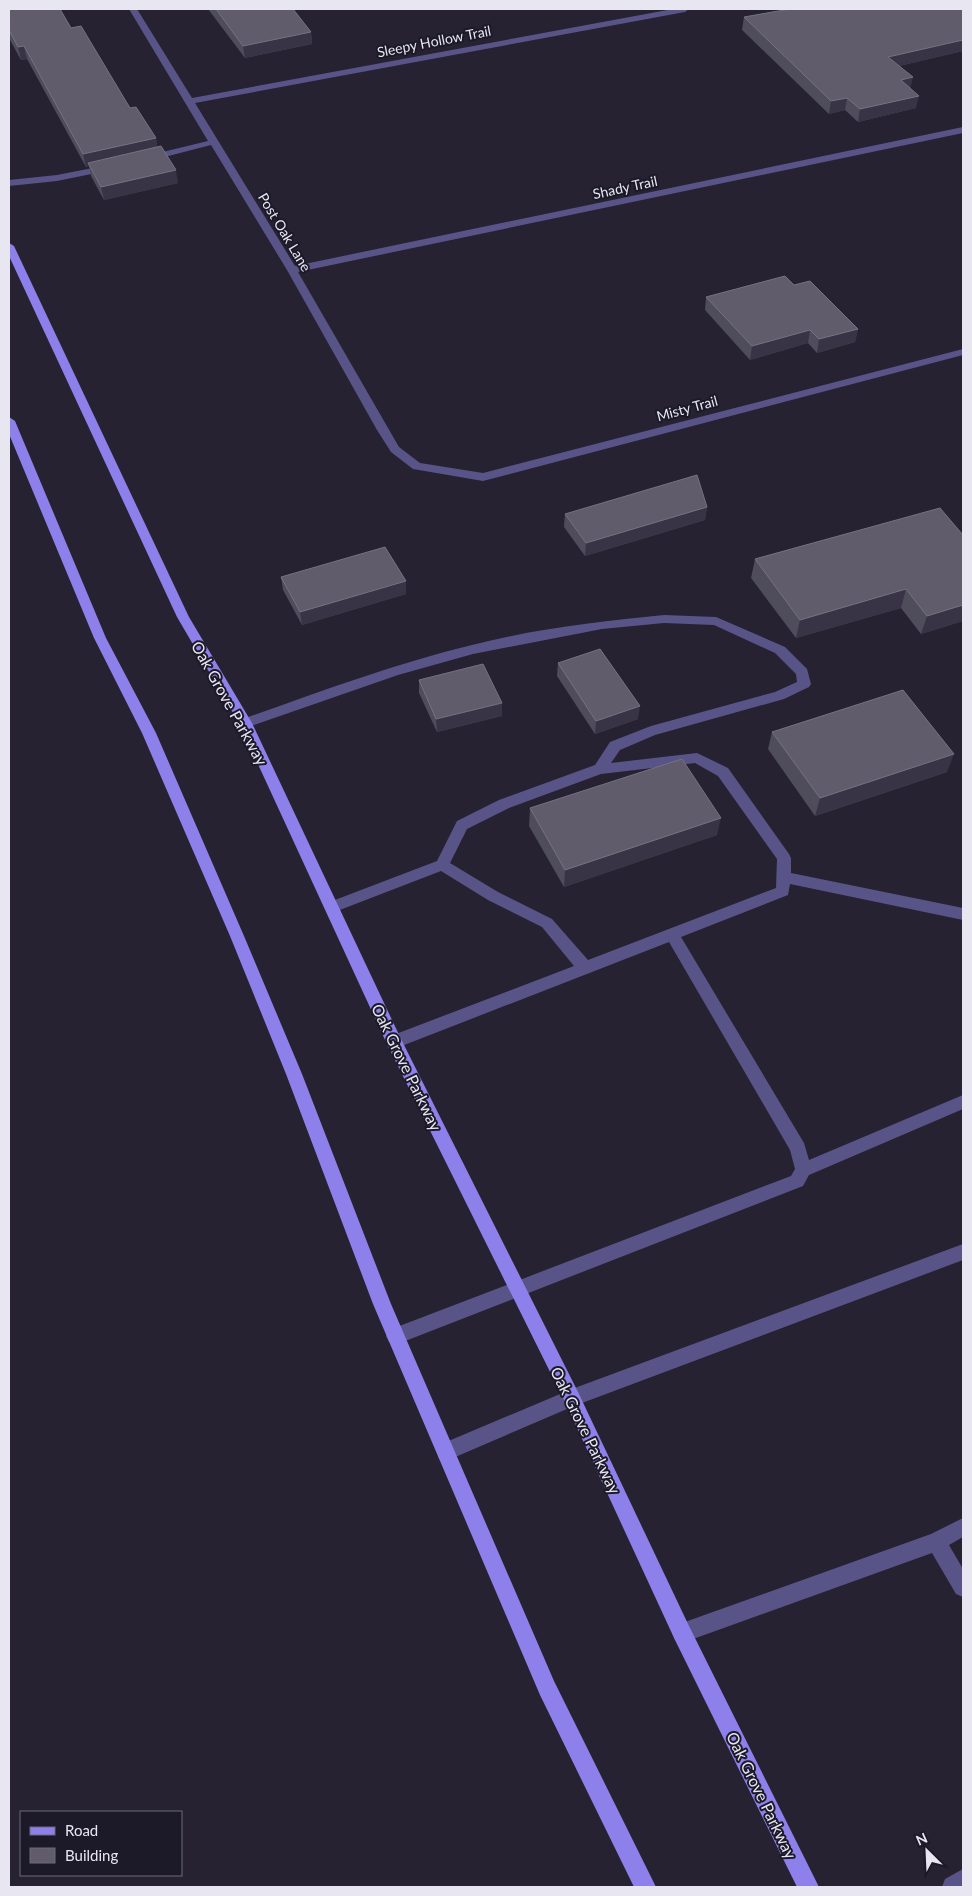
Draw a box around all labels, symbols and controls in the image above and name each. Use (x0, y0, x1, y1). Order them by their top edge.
street label: Sleepy Hollow Trail (376, 22, 492, 60)
street label: Shady Trail (591, 172, 659, 202)
street label: Post Oak Lane (255, 190, 315, 274)
street label: Misty Trail (655, 392, 719, 424)
street label: Oak Grove Parkway (188, 638, 272, 769)
street label: Oak Grove Parkway (368, 1000, 446, 1134)
street label: Oak Grove Parkway (547, 1363, 625, 1497)
street label: Oak Grove Parkway (723, 1728, 801, 1862)
legend (20, 1811, 182, 1876)
text: Road (65, 1821, 98, 1839)
north arrow (902, 1826, 952, 1876)
text: N (913, 1829, 930, 1849)
text: Building (65, 1846, 118, 1864)

